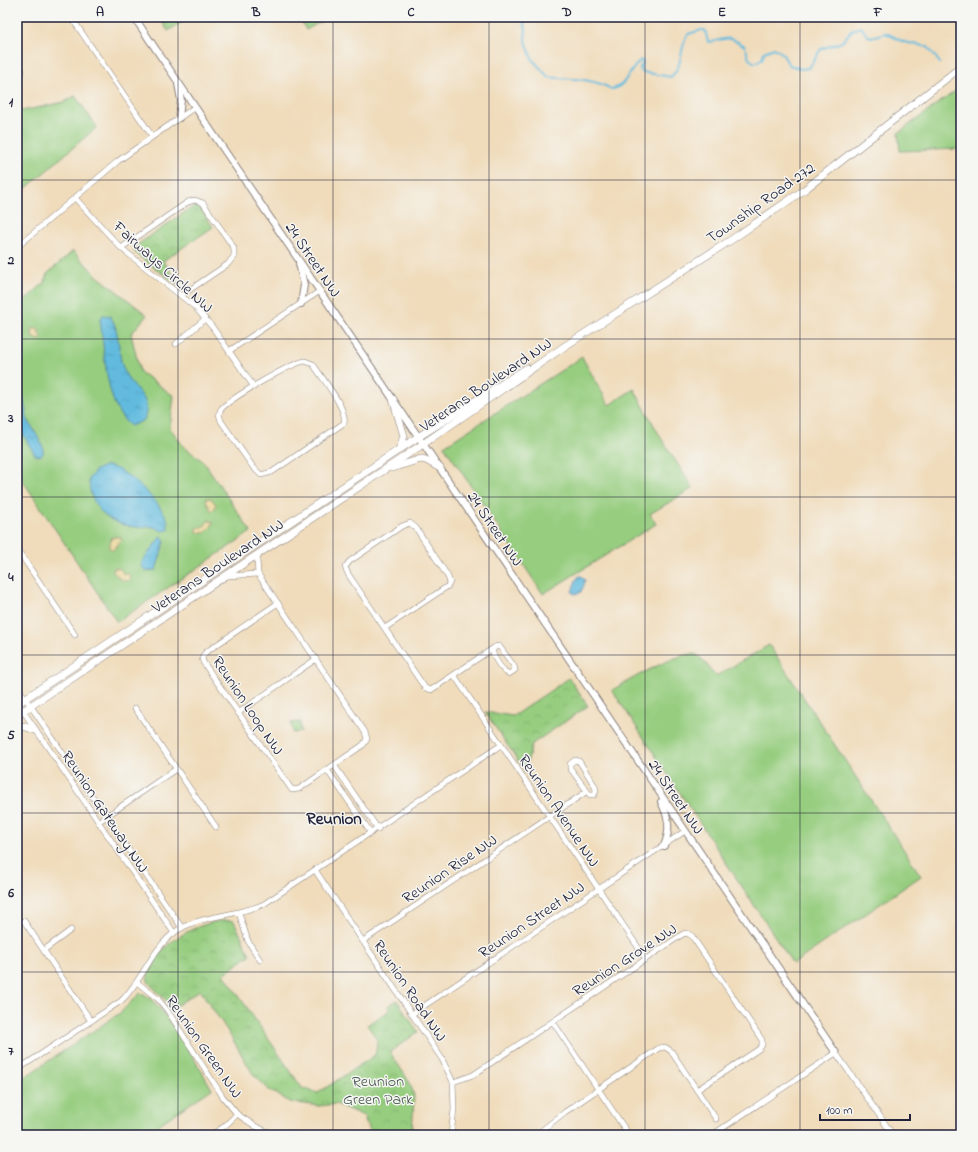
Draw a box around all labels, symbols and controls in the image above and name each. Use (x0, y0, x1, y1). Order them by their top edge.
text: A (96, 3, 104, 22)
text: B (251, 3, 261, 22)
text: C (407, 3, 415, 22)
text: D (561, 3, 572, 22)
text: E (718, 3, 726, 22)
text: F (873, 3, 883, 22)
text: 1 (9, 93, 14, 112)
street label: Township Road 272 (702, 157, 820, 250)
street label: Fairways Circle NW (106, 215, 218, 319)
street label: 24 Street NW (278, 218, 346, 303)
text: 2 (7, 251, 15, 270)
street label: Veterans Boulevard NW (414, 332, 557, 439)
text: 3 (7, 409, 14, 428)
street label: 24 Street NW (460, 487, 528, 572)
street label: Veterans Boulevard NW (146, 513, 289, 620)
text: 4 (7, 568, 14, 587)
street label: Reunion Loop NW (205, 652, 289, 760)
text: 5 (7, 726, 15, 745)
street label: Reunion Gateway NW (55, 746, 154, 878)
street label: Reunion Avenue NW (512, 750, 605, 872)
street label: 24 Street NW (641, 755, 709, 840)
district label: Reunion (306, 807, 362, 832)
street label: Reunion Rise NW (398, 829, 503, 910)
street label: Reunion Street NW (474, 876, 590, 965)
text: 6 (7, 884, 14, 903)
street label: Reunion Grove NW (568, 918, 682, 1004)
street label: Reunion Road NW (366, 935, 452, 1047)
street label: Reunion Green NW (159, 991, 248, 1103)
text: 7 (8, 1042, 14, 1061)
park label: Reunion Green Park (343, 1070, 414, 1112)
scale bar (820, 1096, 910, 1122)
text: 100 m (826, 1102, 853, 1120)

